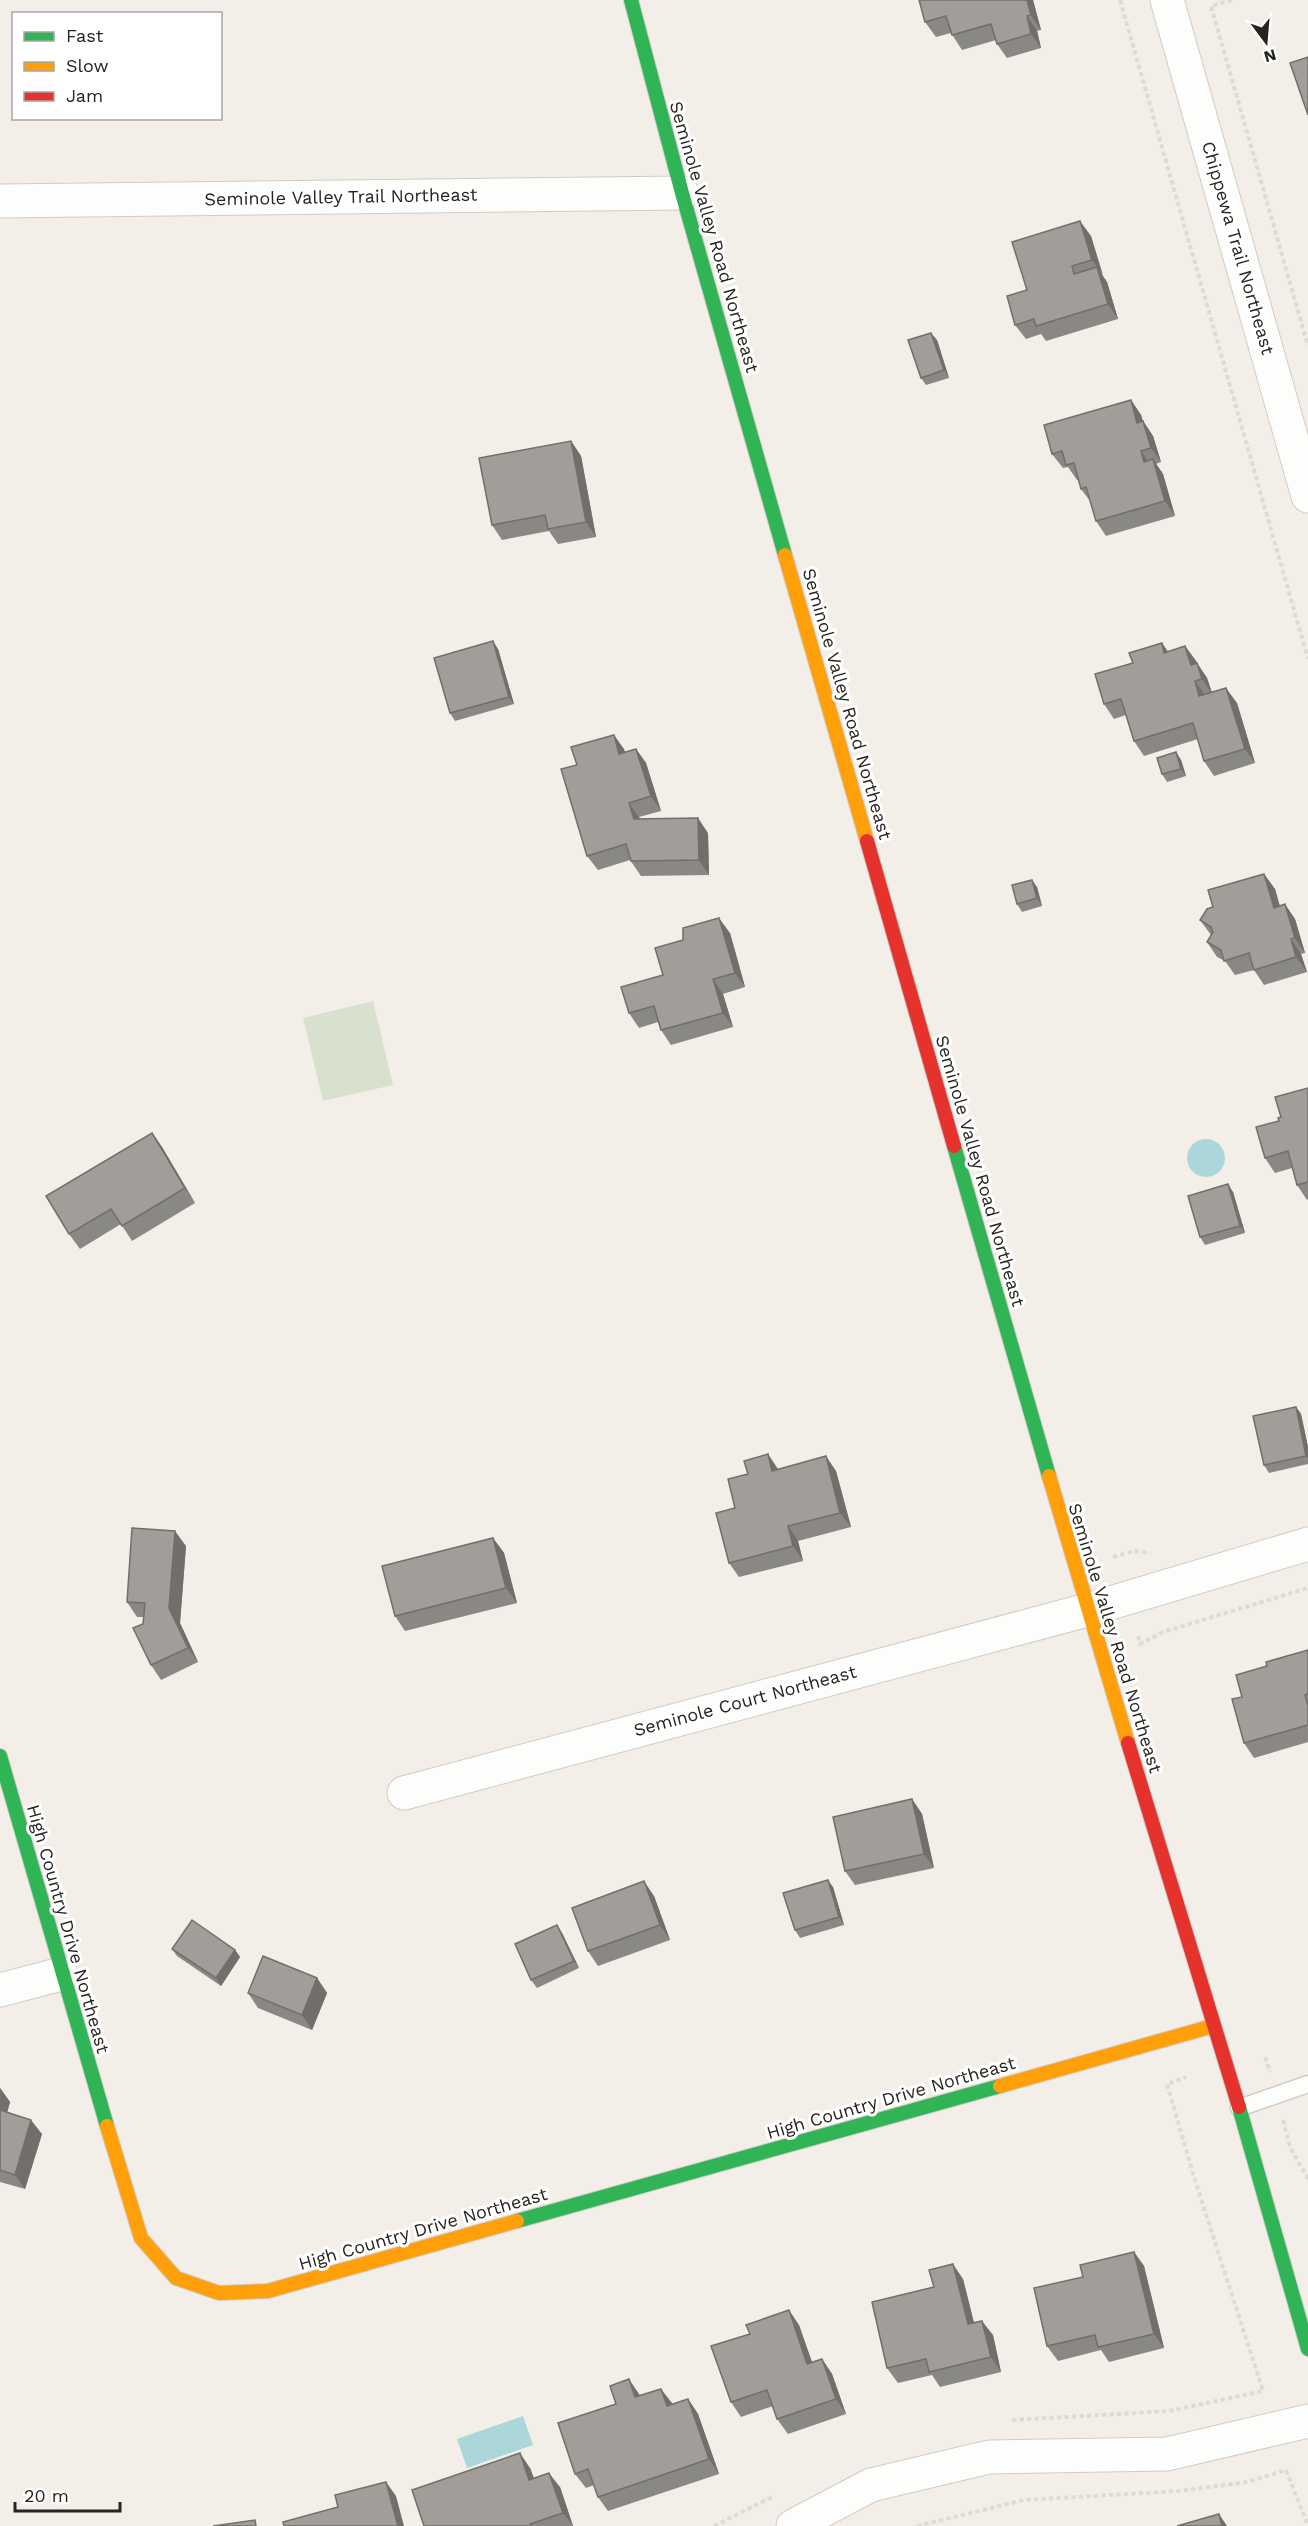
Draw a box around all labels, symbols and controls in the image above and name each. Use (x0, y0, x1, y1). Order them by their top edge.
legend (12, 12, 222, 120)
north arrow (1236, 12, 1296, 72)
text: Fast (66, 25, 104, 46)
text: N (1262, 45, 1278, 67)
text: Slow (66, 55, 109, 76)
text: Jam (66, 85, 103, 106)
street label: Seminole Valley Road Northeast (666, 99, 763, 375)
street label: Chippewa Trail Northeast (1198, 139, 1279, 357)
street label: Seminole Valley Trail Northeast (204, 184, 478, 209)
street label: Seminole Valley Road Northeast (799, 566, 896, 842)
street label: Seminole Valley Road Northeast (932, 1033, 1029, 1309)
street label: Seminole Valley Road Northeast (1064, 1500, 1167, 1776)
street label: Seminole Court Northeast (631, 1661, 859, 1740)
street label: High Country Drive Northeast (23, 1802, 114, 2056)
street label: High Country Drive Northeast (764, 2052, 1018, 2143)
street label: High Country Drive Northeast (296, 2183, 550, 2274)
scale bar (15, 2475, 120, 2513)
text: 20 m (24, 2485, 69, 2506)

